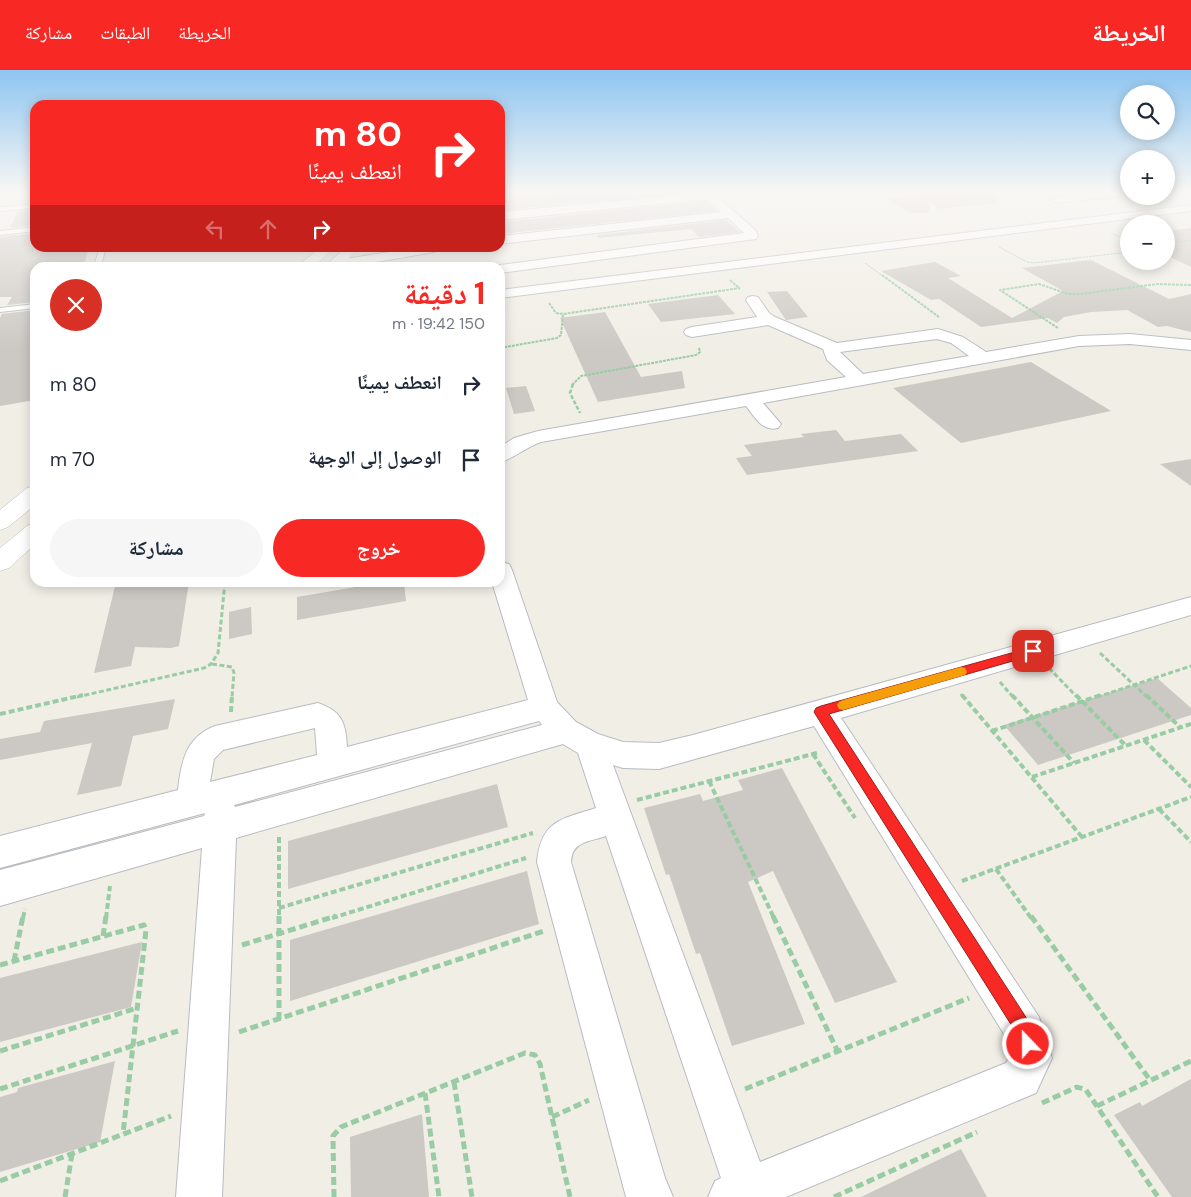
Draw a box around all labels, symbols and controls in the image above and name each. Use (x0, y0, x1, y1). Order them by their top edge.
text: الخريطة (1092, 17, 1166, 48)
text: مشاركة (25, 21, 72, 45)
text: الطبقات (100, 21, 150, 45)
text: الخريطة (178, 21, 231, 45)
map controls (1120, 85, 1175, 270)
button: search (1120, 85, 1175, 140)
text: 80 m (314, 111, 402, 157)
icon: right (420, 120, 485, 185)
button: + (1120, 150, 1175, 205)
text: انعطف يمينًا (307, 157, 402, 186)
icon: left (201, 215, 229, 243)
icon: ahead (254, 215, 282, 243)
icon: right (307, 215, 335, 243)
button: − (1120, 215, 1175, 270)
text: 1 دقيقة (404, 274, 485, 313)
button: close (50, 279, 102, 331)
text: 150 m · 19:42 (392, 313, 485, 334)
text: انعطف يمينًا (357, 370, 442, 395)
icon: right (457, 371, 485, 399)
text: 80 m (50, 372, 97, 397)
text: الوصول إلى الوجهة (308, 445, 442, 470)
icon: arrive (457, 446, 485, 474)
text: 70 m (50, 447, 95, 472)
button: مشاركة (50, 519, 263, 577)
button: خروج (273, 519, 485, 577)
pin (1012, 630, 1054, 672)
icon: arrive (1019, 637, 1047, 665)
position arrow (1001, 1017, 1053, 1069)

